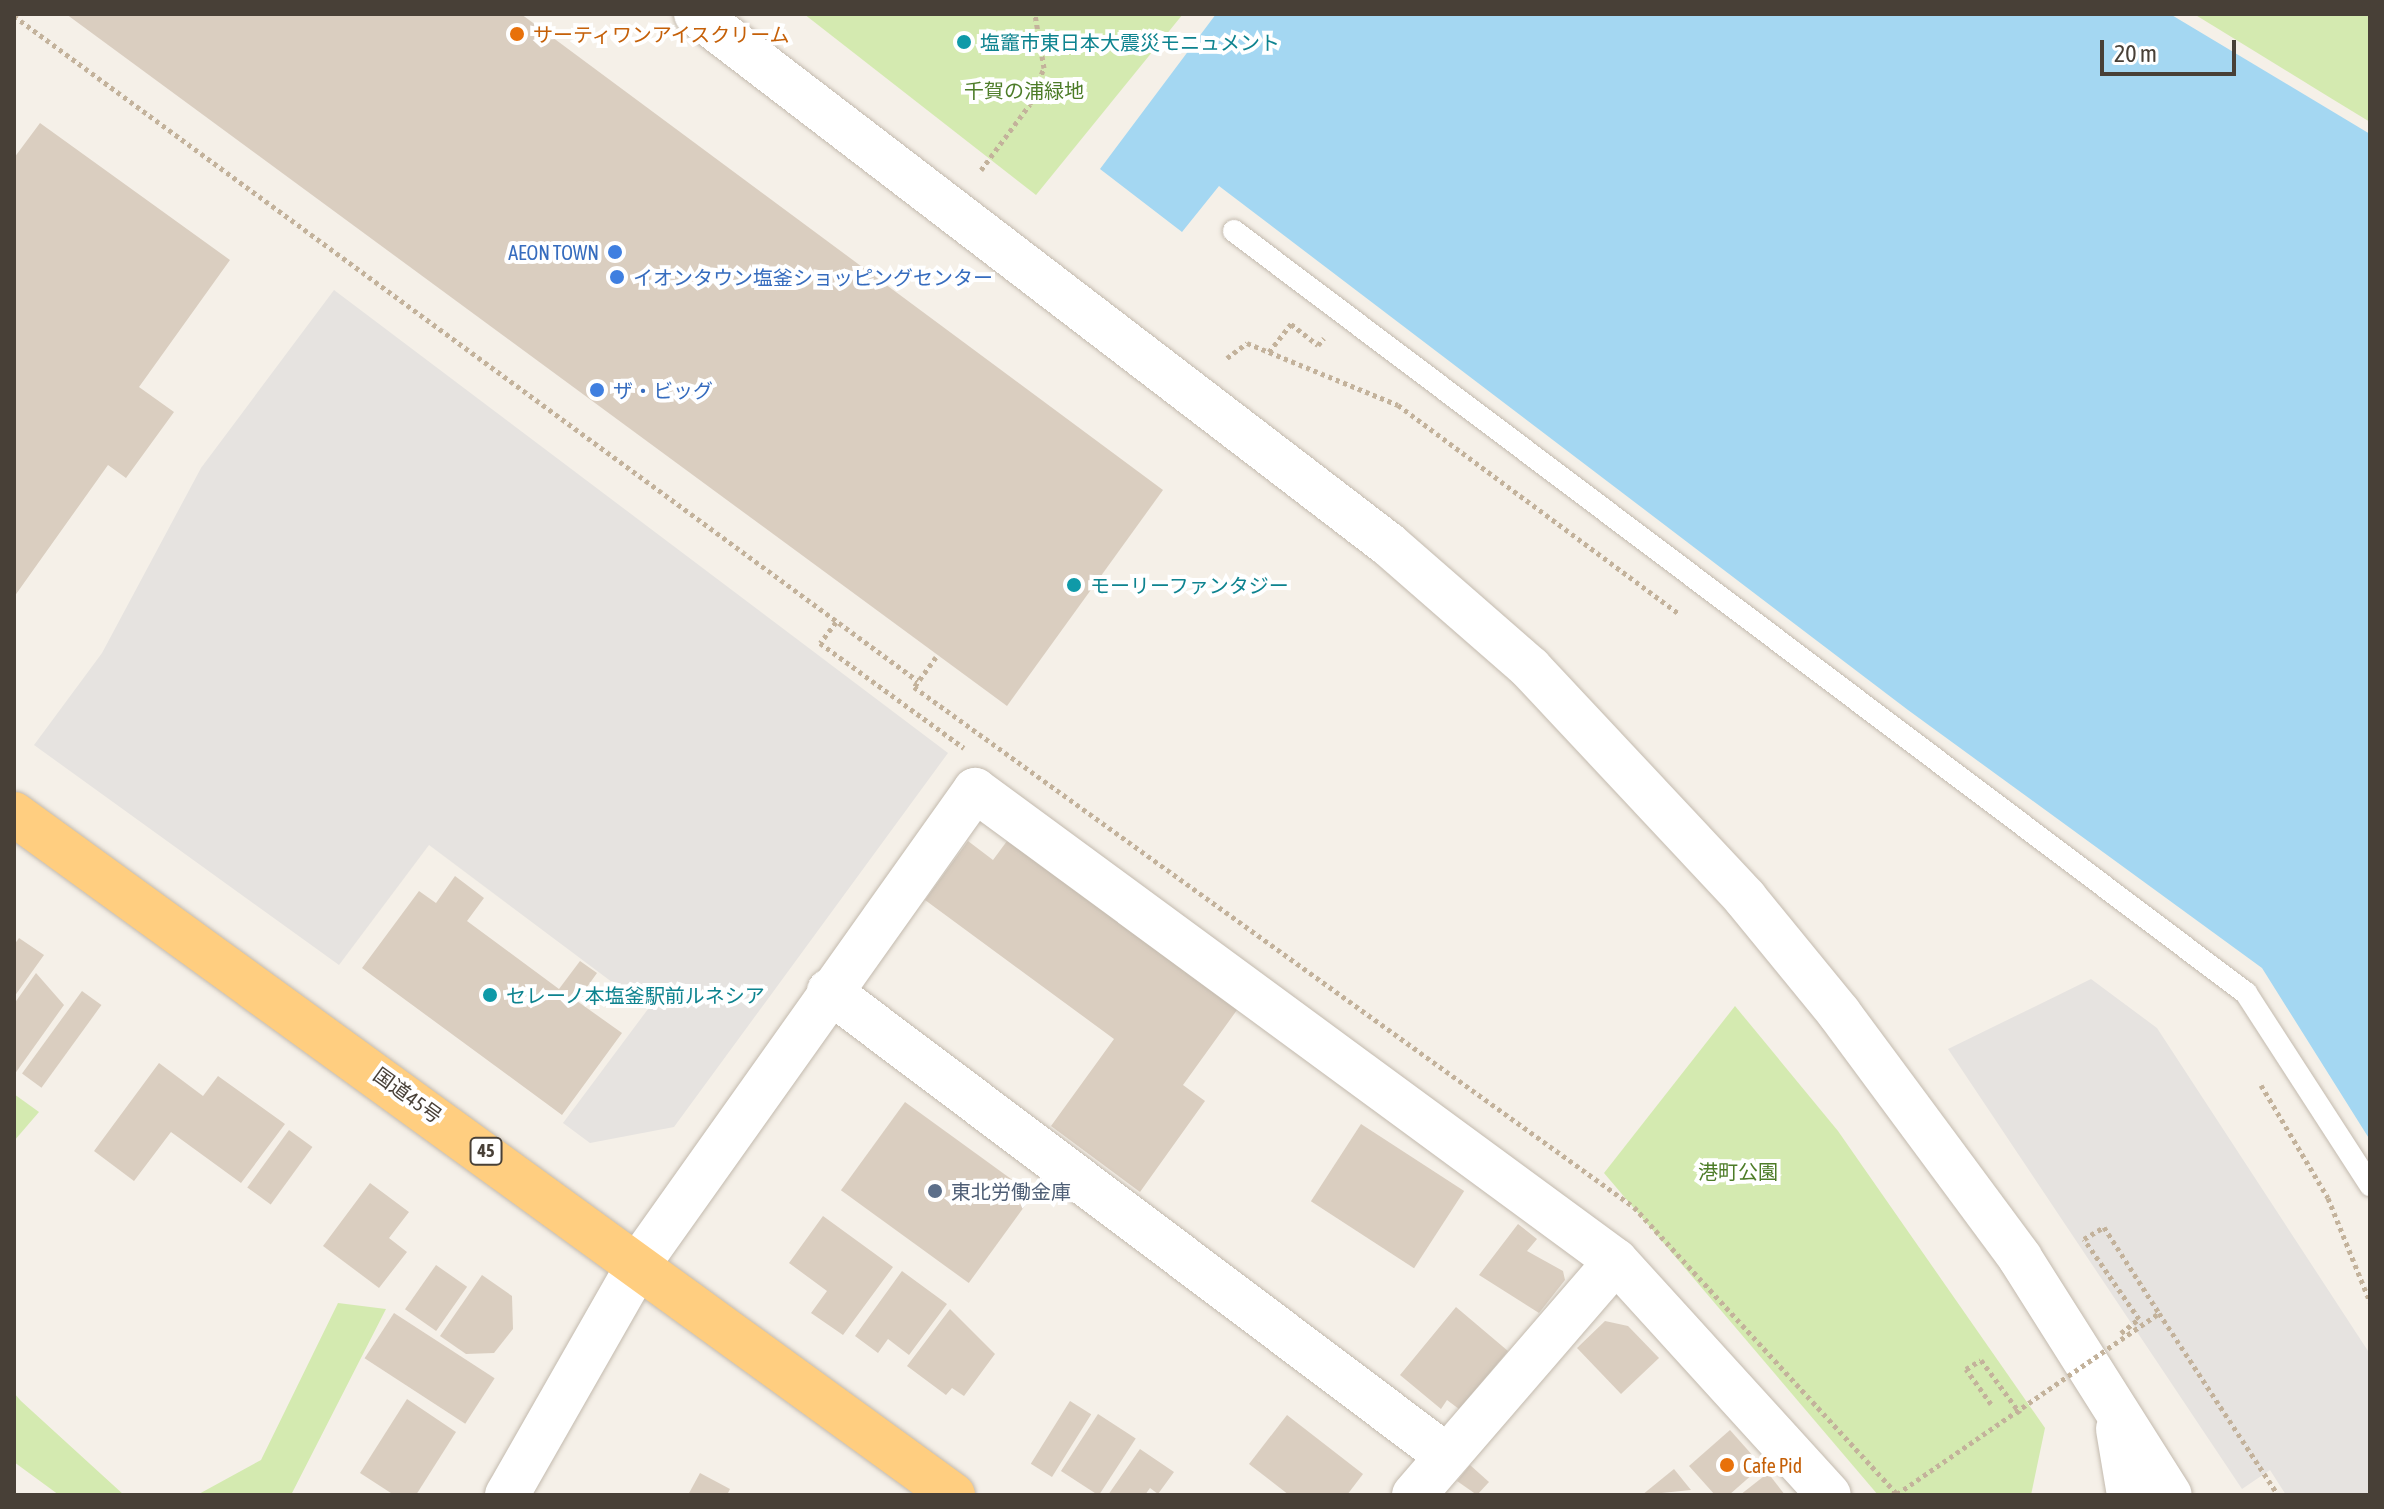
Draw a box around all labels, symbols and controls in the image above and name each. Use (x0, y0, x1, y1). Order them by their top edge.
place label: サーティワンアイスクリーム (533, 22, 793, 46)
scale bar (2104, 24, 2240, 74)
marker: サーティワンアイスクリーム (508, 25, 526, 43)
place label: 塩竈市東日本大震災モニュメント (980, 30, 1280, 54)
marker: 塩竈市東日本大震災モニュメント (955, 33, 973, 51)
text: 20 m (2114, 40, 2157, 67)
park label: 千賀の浦緑地 (964, 78, 1084, 102)
place label: AEON TOWN (508, 240, 599, 264)
marker: AEON TOWN (606, 243, 624, 261)
place label: イオンタウン塩釜ショッピングセンター (633, 265, 993, 289)
marker: イオンタウン塩釜ショッピングセンター (608, 268, 626, 286)
place label: ザ・ビッグ (613, 378, 713, 402)
marker: ザ・ビッグ (588, 381, 606, 399)
place label: モーリーファンタジー (1090, 573, 1290, 597)
marker: モーリーファンタジー (1065, 576, 1083, 594)
place label: セレーノ本塩釜駅前ルネシア (506, 983, 766, 1007)
marker: セレーノ本塩釜駅前ルネシア (481, 986, 499, 1004)
street label: 国道45号 (369, 1062, 447, 1128)
road number: 45 (468, 1137, 504, 1165)
park label: 港町公園 (1698, 1159, 1778, 1183)
place label: 東北労働金庫 (951, 1179, 1071, 1203)
marker: 東北労働金庫 (926, 1182, 944, 1200)
place label: Cafe Pid (1743, 1453, 1802, 1477)
marker: Cafe Pid (1718, 1456, 1736, 1474)

